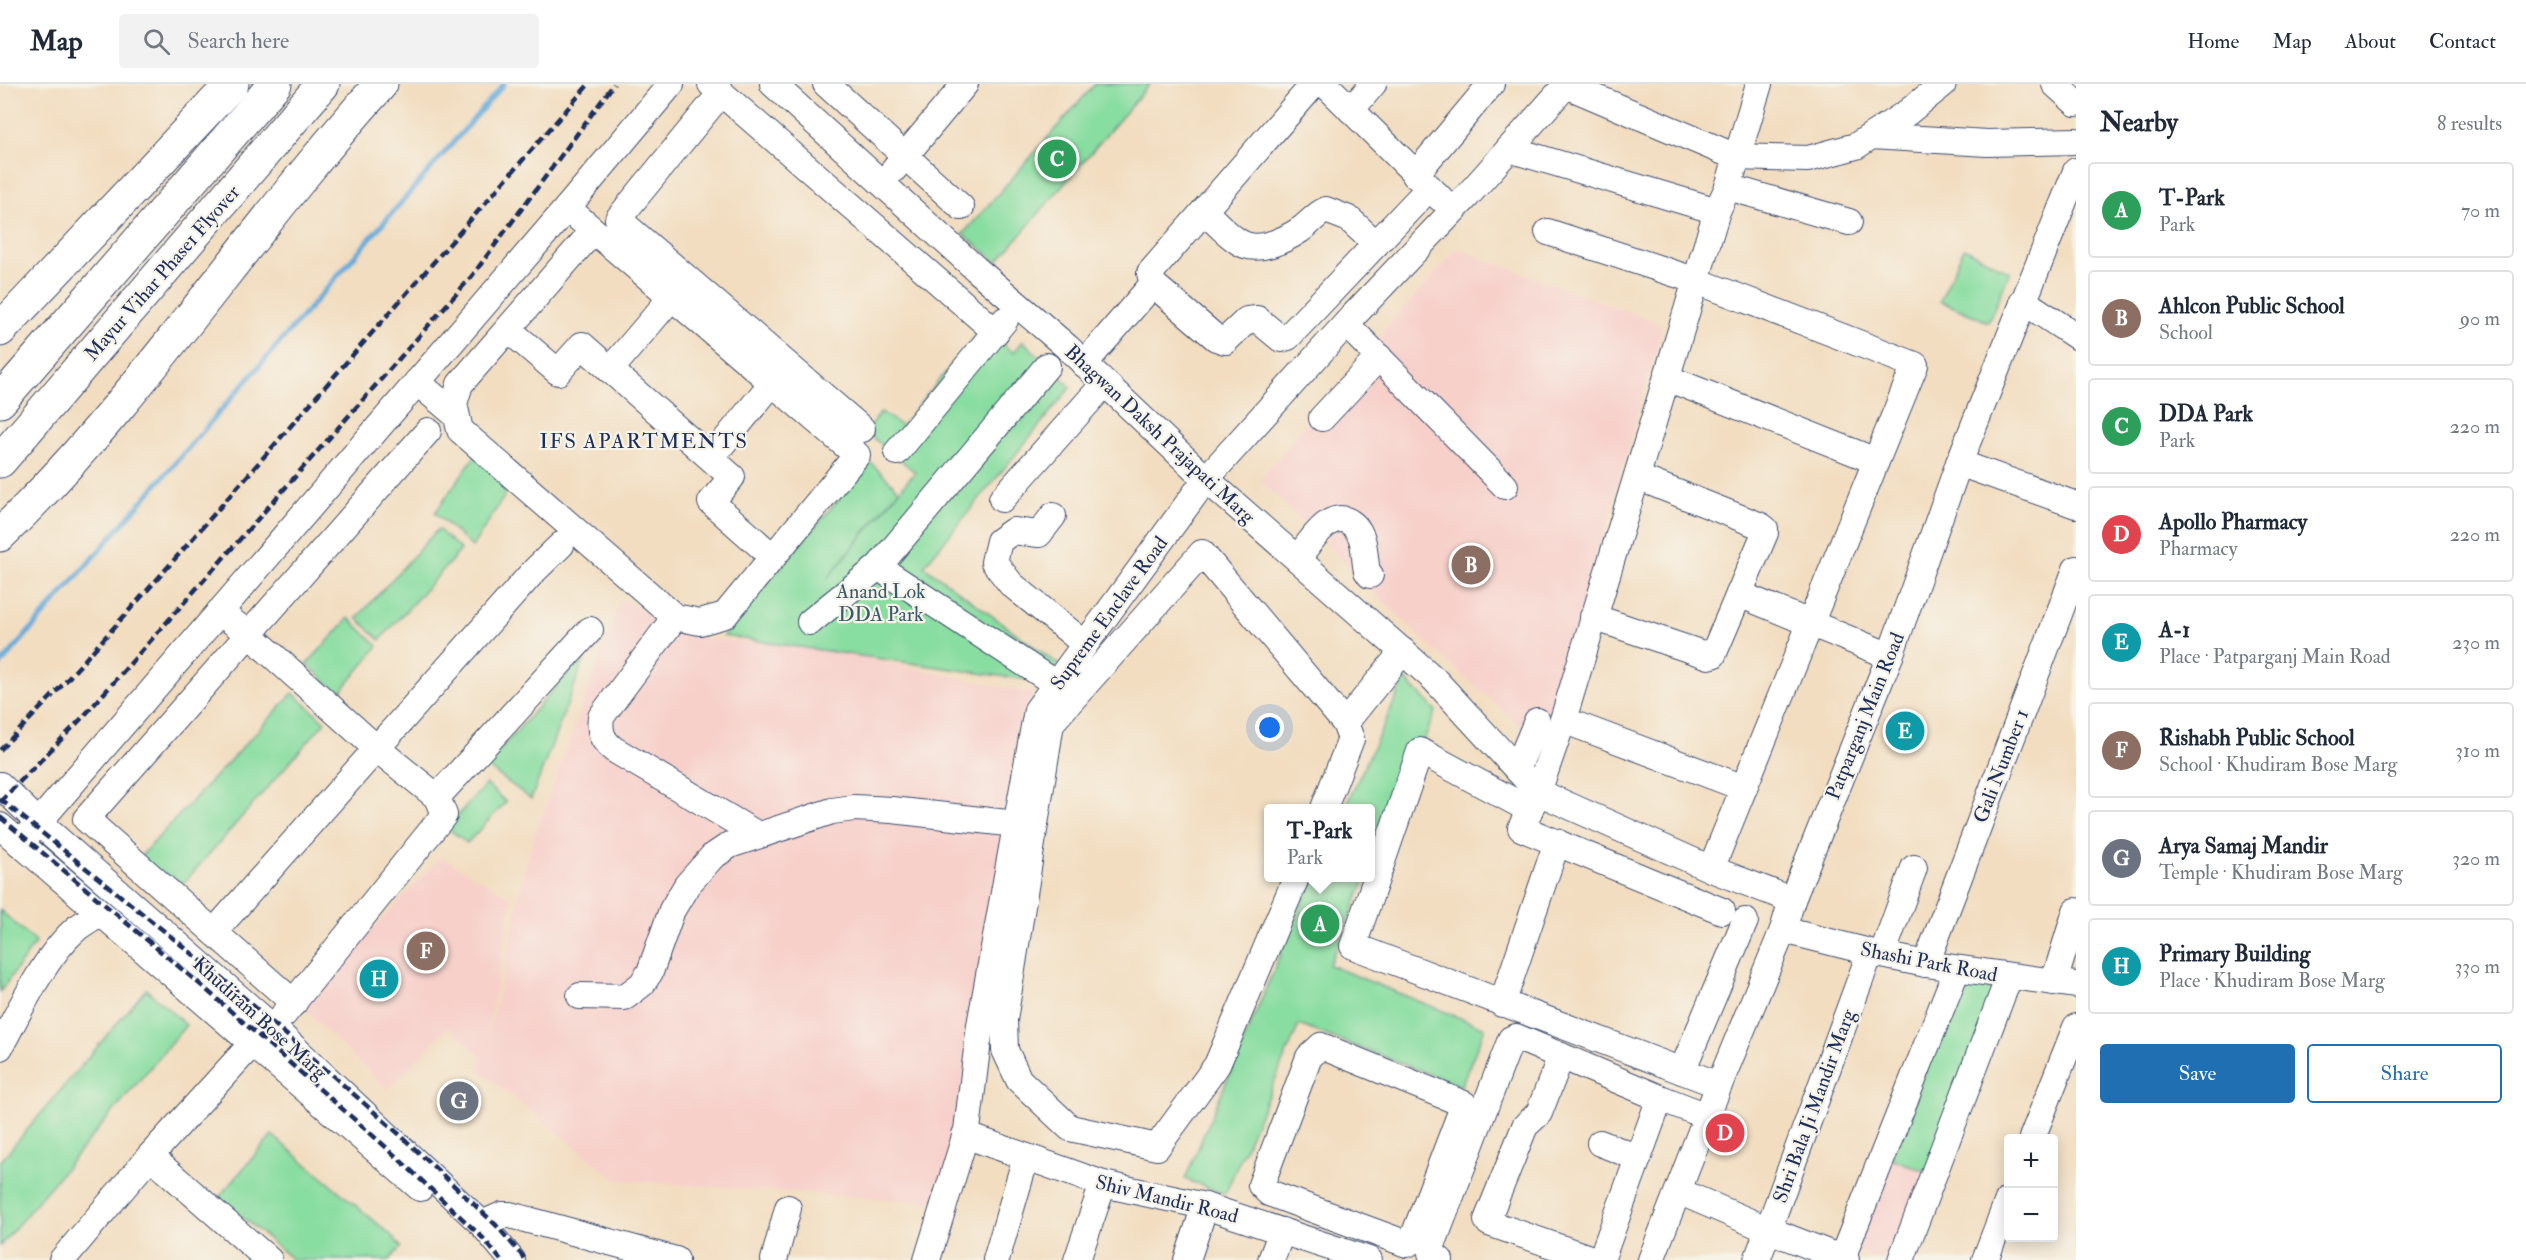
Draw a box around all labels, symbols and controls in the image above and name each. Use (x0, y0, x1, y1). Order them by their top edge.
search box (119, 14, 539, 68)
text: Map (30, 24, 83, 59)
icon: search (140, 25, 173, 58)
text: Search here (188, 27, 289, 55)
text: Home (2187, 28, 2239, 55)
text: Map (2272, 28, 2312, 55)
text: About (2345, 28, 2396, 55)
text: Contact (2429, 28, 2496, 55)
text: Nearby (2100, 107, 2178, 139)
text: 8 results (2437, 111, 2502, 136)
pin: C (1038, 136, 1076, 182)
street label: Mayur Vihar Phase1 Flyover (79, 180, 246, 366)
text: T-Park (2159, 184, 2225, 212)
text: A (2115, 198, 2128, 223)
text: 70 m (2461, 198, 2500, 223)
text: Park (2159, 212, 2195, 237)
text: Ahlcon Public School (2159, 292, 2345, 320)
text: B (2115, 306, 2128, 331)
text: 90 m (2460, 306, 2500, 331)
text: School (2159, 320, 2213, 345)
street label: Bhagwan Daksh Prajapati Marg (1059, 339, 1261, 530)
text: DDA Park (2159, 400, 2253, 428)
text: C (2114, 414, 2129, 439)
text: 220 m (2450, 414, 2500, 439)
district label: IFS APARTMENTS (540, 428, 748, 455)
text: Park (2159, 428, 2195, 453)
text: Apollo Pharmacy (2159, 508, 2307, 536)
text: D (2113, 522, 2130, 547)
text: 220 m (2450, 522, 2500, 547)
street label: Supreme Enclave Road (1045, 531, 1174, 695)
text: Pharmacy (2159, 536, 2237, 561)
pin: B (1452, 542, 1490, 588)
park label: Anand Lok DDA Park (835, 579, 926, 627)
text: A-1 (2159, 616, 2190, 644)
street label: Patparganj Main Road (1820, 629, 1911, 804)
text: E (2114, 630, 2129, 655)
text: 230 m (2452, 630, 2500, 655)
text: Place · Patparganj Main Road (2159, 644, 2391, 669)
street label: Gali Number 1 (1968, 706, 2034, 826)
pin: E (1886, 708, 1924, 754)
your location (1255, 713, 1284, 742)
text: Rishabh Public School (2159, 724, 2355, 752)
text: F (2115, 738, 2128, 763)
text: 310 m (2455, 738, 2500, 763)
text: School · Khudiram Bose Marg (2159, 752, 2397, 777)
popup (1264, 804, 1375, 882)
text: T-Park (1287, 817, 1352, 845)
text: Arya Samaj Mandir (2159, 832, 2328, 860)
text: Park (1287, 845, 1323, 870)
text: G (2113, 846, 2130, 871)
text: 320 m (2452, 846, 2500, 871)
text: Temple · Khudiram Bose Marg (2159, 860, 2403, 885)
pin: A (1300, 902, 1340, 946)
pin: F (406, 928, 446, 974)
street label: Shashi Park Road (1858, 936, 2000, 988)
text: Primary Building (2159, 940, 2310, 968)
street label: Khudiram Bose Marg (188, 951, 333, 1086)
text: H (2113, 954, 2130, 979)
text: 330 m (2455, 954, 2500, 979)
pin: H (360, 956, 398, 1002)
text: Place · Khudiram Bose Marg (2159, 968, 2385, 993)
street label: Shri Bala Ji Mandir Marg (1767, 1005, 1861, 1206)
button: Save (2100, 1044, 2295, 1103)
button: Share (2307, 1044, 2502, 1103)
pin: G (440, 1078, 478, 1124)
pin: D (1706, 1110, 1744, 1156)
map controls (2004, 1134, 2058, 1242)
button: + (2004, 1134, 2058, 1188)
street label: Shiv Mandir Road (1093, 1169, 1241, 1229)
button: − (2004, 1188, 2058, 1242)

